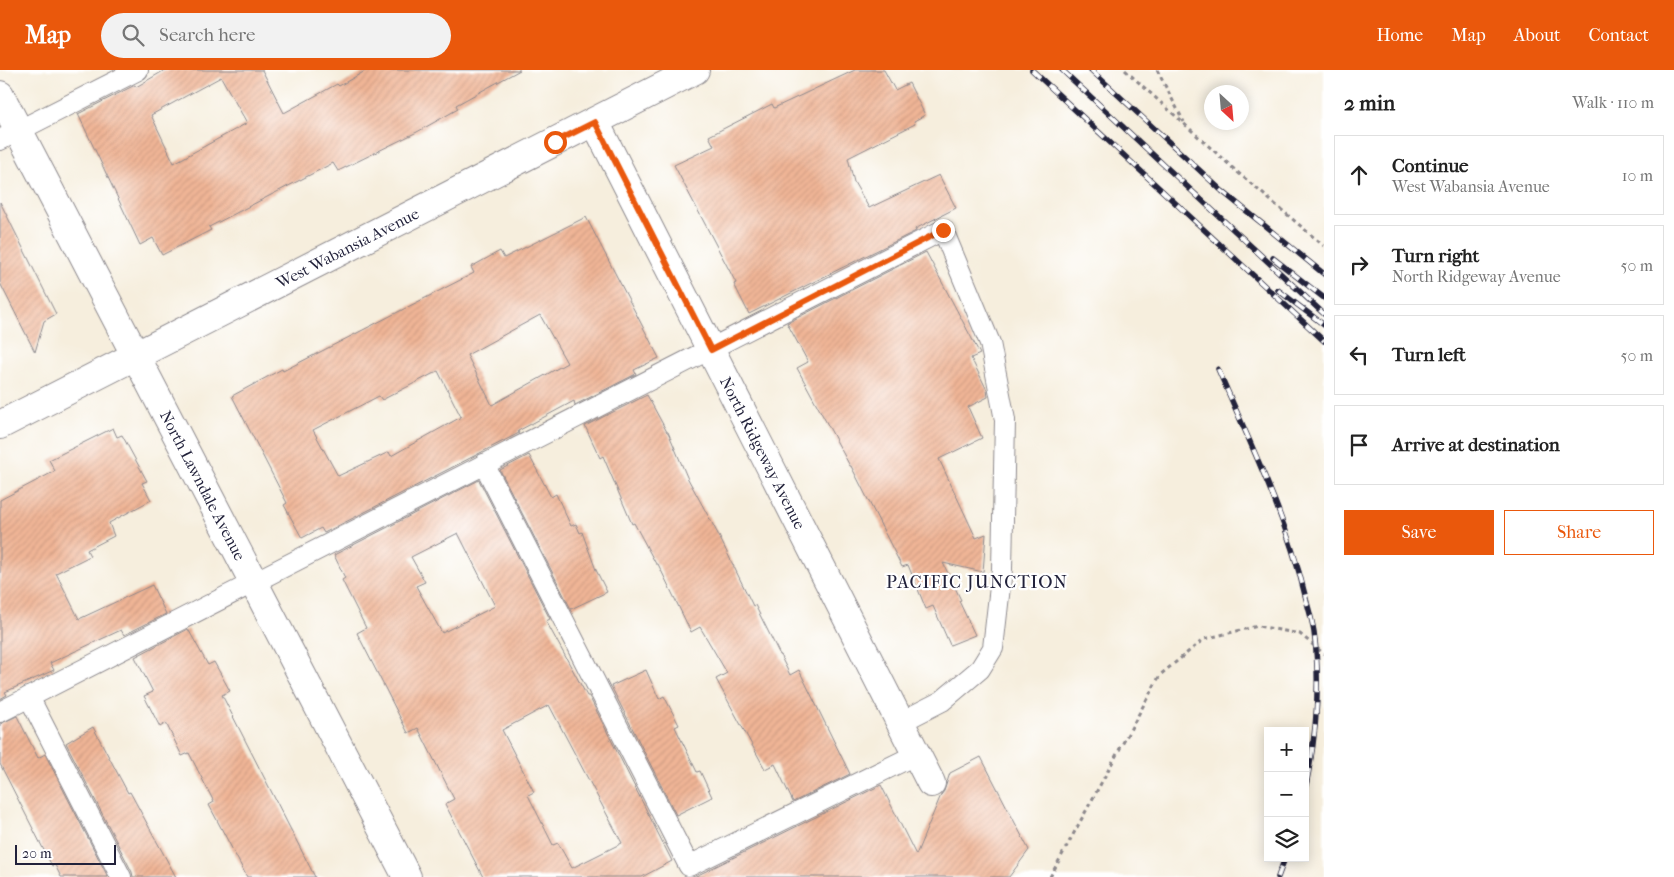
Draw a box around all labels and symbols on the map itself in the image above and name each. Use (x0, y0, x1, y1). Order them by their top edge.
north arrow (1204, 85, 1249, 130)
route start (544, 131, 567, 154)
street label: West Wabansia Avenue (272, 203, 422, 292)
route end (932, 219, 955, 242)
street label: North Ridgeway Avenue (716, 373, 810, 532)
street label: North Lawndale Avenue (156, 407, 250, 564)
district label: PACIFIC JUNCTION (886, 572, 1068, 593)
scale bar (15, 842, 116, 865)

